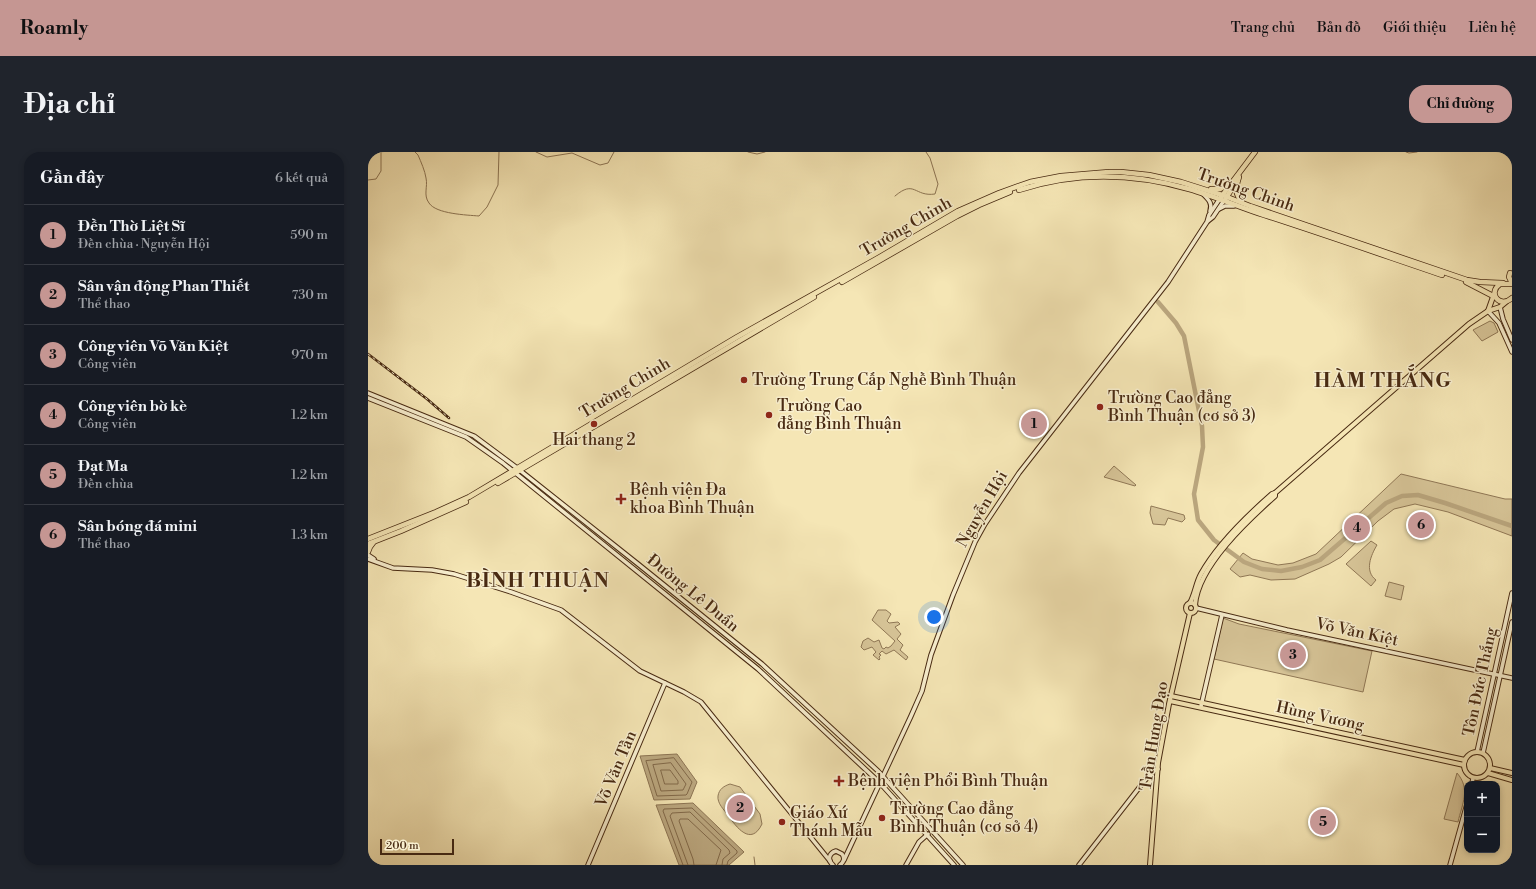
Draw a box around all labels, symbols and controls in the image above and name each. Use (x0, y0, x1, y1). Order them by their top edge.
text: Roamly (20, 16, 88, 40)
text: Trang chủ (1231, 19, 1295, 37)
text: Bản đồ (1317, 19, 1361, 37)
text: Giới thiệu (1383, 19, 1446, 37)
text: Liên hệ (1468, 19, 1516, 37)
button: Chỉ đường (1409, 85, 1512, 123)
text: Địa chỉ (24, 87, 116, 122)
street label: Trường Chinh (1194, 164, 1298, 216)
text: Gần đây (40, 167, 104, 189)
text: 6 kết quả (275, 170, 328, 186)
street label: Trường Chinh (857, 193, 956, 261)
text: Đền Thờ Liệt Sĩ (78, 217, 185, 236)
text: 1 (50, 227, 56, 243)
text: 590 m (290, 227, 328, 243)
text: Đền chùa · Nguyễn Hội (78, 236, 210, 252)
text: Sân vận động Phan Thiết (78, 277, 249, 296)
text: 2 (49, 287, 57, 303)
text: 730 m (292, 287, 328, 303)
text: Thể thao (78, 296, 130, 312)
text: Công viên Võ Văn Kiệt (78, 337, 228, 356)
text: 3 (49, 347, 57, 363)
text: 970 m (291, 347, 328, 363)
street label: Trường Chinh (576, 353, 674, 423)
text: Công viên (78, 356, 136, 372)
district label: HÀM THẮNG (1314, 364, 1452, 394)
place label: Trường Trung Cấp Nghề Bình Thuận (752, 370, 1017, 390)
marker: Trường Trung Cấp Nghề Bình Thuận (739, 375, 749, 385)
place label: Trường Cao đẳng Bình Thuận (cơ sở 3) (1107, 388, 1256, 426)
place label: Trường Cao đẳng Bình Thuận (777, 396, 902, 434)
text: Công viên bờ kè (78, 397, 187, 416)
marker: Trường Cao đẳng Bình Thuận (cơ sở 3) (1095, 402, 1105, 412)
text: 4 (49, 407, 57, 423)
text: 1.2 km (291, 407, 328, 423)
pin: 1 (1021, 409, 1047, 439)
marker: Trường Cao đẳng Bình Thuận (764, 410, 774, 420)
text: Công viên (78, 416, 136, 432)
marker: Hai thang 2 (589, 419, 599, 429)
place label: Hai thang 2 (552, 430, 636, 450)
text: Đạt Ma (78, 457, 128, 476)
text: 5 (49, 467, 57, 483)
text: 1.2 km (291, 467, 328, 483)
street label: Nguyễn Hội (952, 467, 1012, 551)
text: Đền chùa (78, 476, 133, 492)
place label: Bệnh viện Đa khoa Bình Thuận (629, 480, 755, 518)
marker: Bệnh viện Đa khoa Bình Thuận (615, 493, 627, 505)
pin: 6 (1408, 510, 1434, 540)
pin: 4 (1344, 513, 1370, 543)
text: Sân bóng đá mini (78, 517, 197, 536)
text: 6 (49, 527, 57, 543)
text: 1.3 km (291, 527, 328, 543)
text: Thể thao (78, 536, 130, 552)
street label: Đường Lê Duẩn (643, 550, 743, 637)
district label: BÌNH THUẬN (466, 568, 610, 594)
your location (924, 607, 944, 627)
street label: Võ Văn Kiệt (1313, 613, 1400, 651)
street label: Tôn Đức Thắng (1459, 625, 1501, 738)
pin: 3 (1280, 640, 1306, 670)
street label: Trần Hưng Đạo (1135, 680, 1173, 792)
street label: Hùng Vương (1274, 697, 1367, 735)
street label: Võ Văn Tần (591, 727, 641, 811)
place label: Bệnh viện Phổi Bình Thuận (847, 771, 1049, 791)
marker: Bệnh viện Phổi Bình Thuận (833, 775, 845, 787)
map controls (1464, 781, 1500, 853)
button: + (1464, 781, 1500, 817)
pin: 2 (727, 793, 753, 823)
place label: Trường Cao đẳng Bình Thuận (cơ sở 4) (889, 799, 1039, 837)
place label: Giáo Xứ Thánh Mẫu (790, 803, 872, 841)
pin: 5 (1310, 807, 1336, 837)
marker: Trường Cao đẳng Bình Thuận (cơ sở 4) (877, 813, 887, 823)
marker: Giáo Xứ Thánh Mẫu (777, 817, 787, 827)
button: − (1464, 817, 1500, 853)
scale bar (380, 837, 454, 856)
text: 200 m (386, 839, 419, 853)

